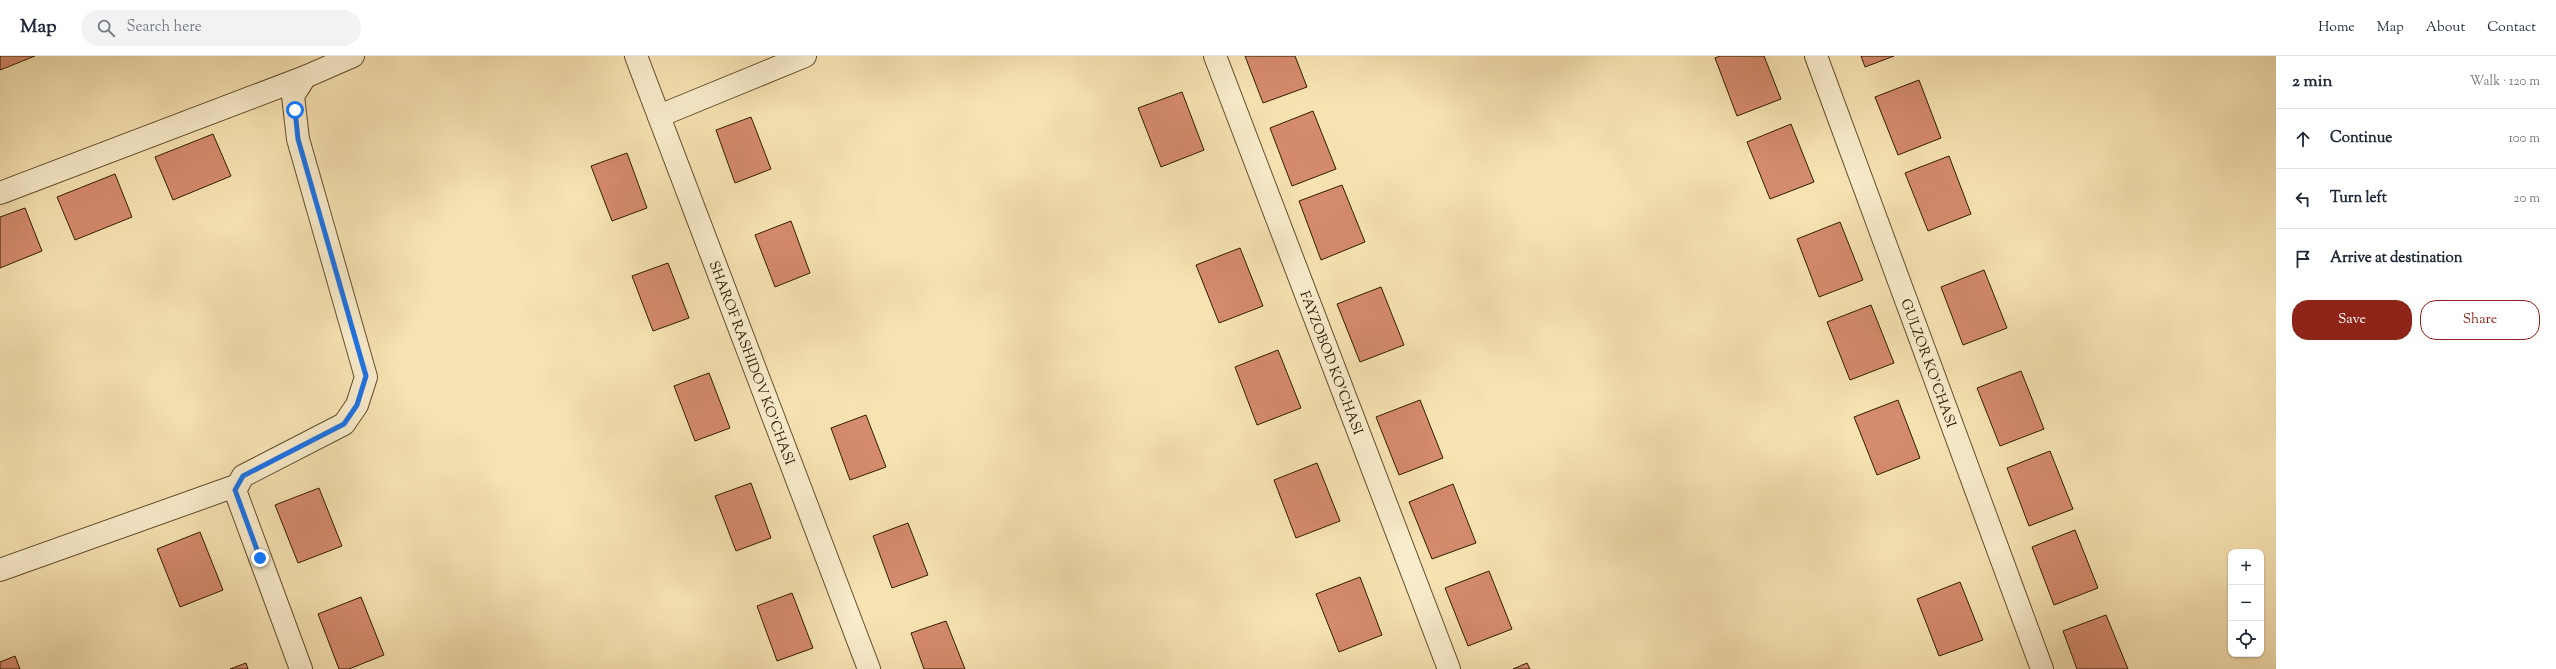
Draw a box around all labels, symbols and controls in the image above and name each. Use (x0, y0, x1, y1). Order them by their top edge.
search box (81, 10, 361, 46)
text: Map (20, 14, 57, 41)
icon: search (95, 17, 117, 39)
text: Search here (127, 17, 202, 38)
text: Home (2318, 18, 2355, 38)
text: Map (2377, 18, 2404, 38)
text: About (2426, 18, 2465, 38)
text: Contact (2487, 18, 2536, 38)
text: 2 min (2292, 70, 2333, 94)
text: Walk · 120 m (2470, 73, 2540, 91)
route start (286, 101, 304, 119)
icon: ahead (2292, 128, 2314, 150)
text: Continue (2330, 128, 2392, 149)
text: 100 m (2508, 130, 2540, 148)
icon: left (2292, 188, 2314, 210)
text: Turn left (2330, 188, 2387, 209)
text: 20 m (2514, 190, 2540, 208)
icon: arrive (2292, 248, 2314, 270)
text: Arrive at destination (2330, 248, 2463, 269)
street label: SHAROF RASHIDOV KO'CHASI (703, 258, 799, 469)
street label: FAYZOBOD KO'CHASI (1294, 288, 1367, 438)
street label: GULZOR KO'CHASI (1894, 296, 1960, 431)
button: Save (2292, 300, 2412, 340)
button: Share (2420, 300, 2540, 340)
route end (251, 549, 269, 567)
map controls (2228, 549, 2264, 657)
button: + (2228, 549, 2264, 585)
button: − (2228, 585, 2264, 621)
button: locate (2228, 621, 2264, 657)

